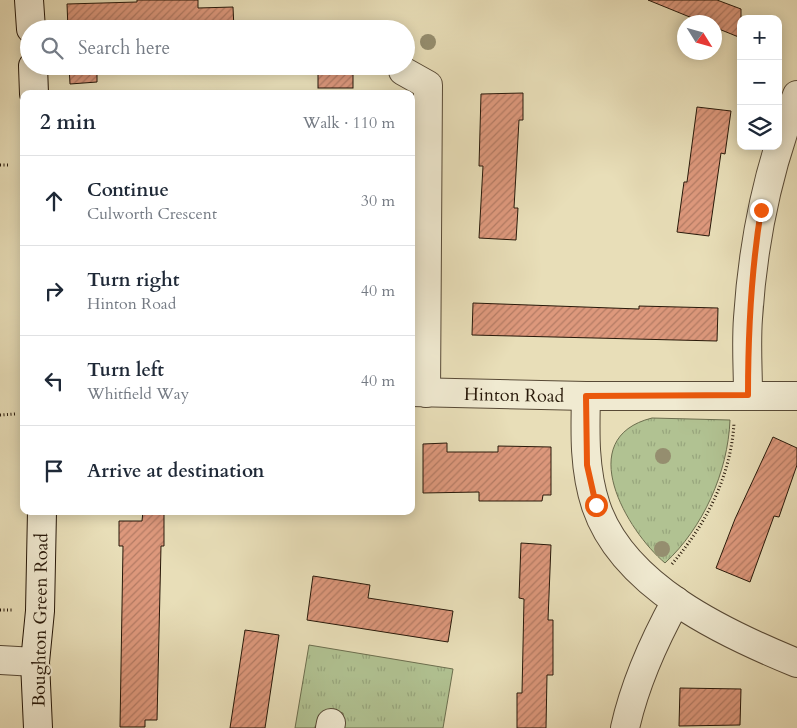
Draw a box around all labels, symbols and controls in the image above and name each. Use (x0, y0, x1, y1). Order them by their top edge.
north arrow (677, 15, 722, 60)
map controls (737, 15, 782, 150)
button: + (737, 15, 782, 60)
search box (20, 20, 415, 75)
icon: search (38, 34, 66, 62)
text: Search here (78, 35, 170, 61)
button: − (737, 60, 782, 105)
button: layers (737, 105, 782, 150)
text: 2 min (40, 108, 96, 137)
text: Walk · 110 m (303, 112, 395, 134)
text: Continue (87, 177, 169, 203)
icon: ahead (40, 187, 68, 215)
text: 30 m (361, 190, 395, 212)
route end (750, 199, 773, 222)
text: Culworth Crescent (87, 203, 217, 225)
text: Turn right (87, 267, 179, 293)
icon: right (40, 277, 68, 305)
text: 40 m (361, 280, 395, 302)
text: Hinton Road (87, 293, 176, 315)
text: Turn left (87, 357, 164, 383)
icon: left (40, 367, 68, 395)
text: 40 m (361, 370, 395, 392)
street label: Hinton Road (464, 382, 565, 409)
text: Whitfield Way (87, 383, 189, 405)
icon: arrive (40, 457, 68, 485)
text: Arrive at destination (87, 458, 264, 484)
route start (585, 494, 608, 517)
street label: Boughton Green Road (26, 532, 55, 707)

